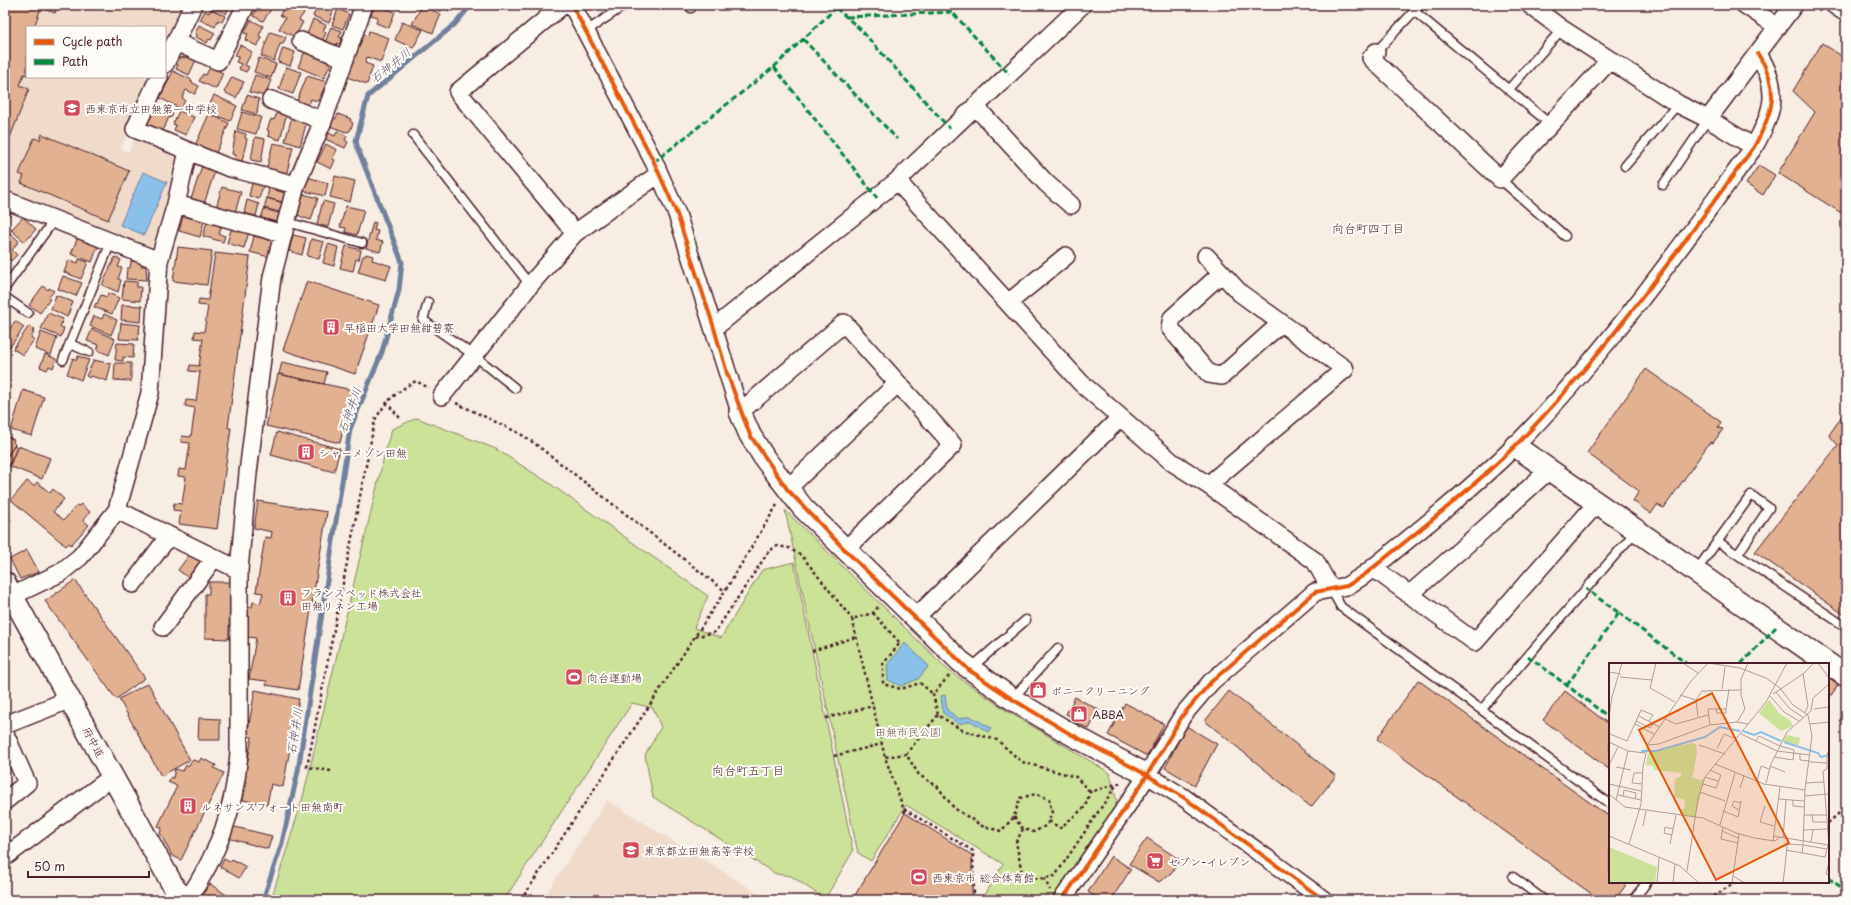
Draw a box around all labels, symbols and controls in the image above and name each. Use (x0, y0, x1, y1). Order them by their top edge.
legend (26, 26, 166, 78)
text: Cycle path (62, 32, 123, 50)
water label: 石神井川 (366, 43, 414, 87)
text: Path (62, 52, 88, 70)
school or university icon: 西東京市立田無第一中学校 (62, 98, 82, 118)
place label: 西東京市立田無第一中学校 (85, 100, 217, 117)
district label: 向台町四丁目 (1332, 219, 1404, 237)
building icon: 早稲田大学田無紺碧寮 (321, 317, 341, 337)
place label: 早稲田大学田無紺碧寮 (344, 319, 454, 336)
water label: 石神井川 (332, 384, 366, 436)
building icon: シャーメゾン田無 (296, 442, 316, 462)
place label: シャーメゾン田無 (319, 444, 407, 461)
place label: フランスベッド株式会社 田無リネン工場 (301, 584, 422, 614)
building icon: フランスベッド株式会社 田無リネン工場 (278, 588, 298, 608)
inset map (1609, 663, 1829, 883)
sports icon: 向台運動場 (564, 667, 584, 687)
place label: 向台運動場 (587, 669, 642, 686)
shop icon: ポニークリーニング (1028, 680, 1048, 700)
place label: ポニークリーニング (1051, 682, 1150, 699)
shop icon: ABBA (1069, 704, 1089, 724)
water label: 石神井川 (281, 706, 307, 756)
place label: ABBA (1092, 706, 1125, 723)
street label: 府中道 (79, 723, 109, 761)
park label: 田無市民公園 (875, 723, 941, 740)
district label: 向台町五丁目 (712, 761, 784, 779)
building icon: ルネサンスフォート田無南町 (178, 796, 198, 816)
place label: ルネサンスフォート田無南町 (201, 798, 344, 815)
school or university icon: 東京都立田無高等学校 (621, 840, 641, 860)
place label: 東京都立田無高等学校 (644, 842, 754, 859)
supermarket icon: セブン-イレブン (1145, 851, 1165, 871)
scale bar (28, 853, 149, 879)
place label: セブン-イレブン (1168, 853, 1250, 870)
text: 50 m (34, 857, 65, 875)
sports icon: 西東京市 総合体育館 (909, 867, 929, 887)
place label: 西東京市 総合体育館 (932, 869, 1035, 886)

